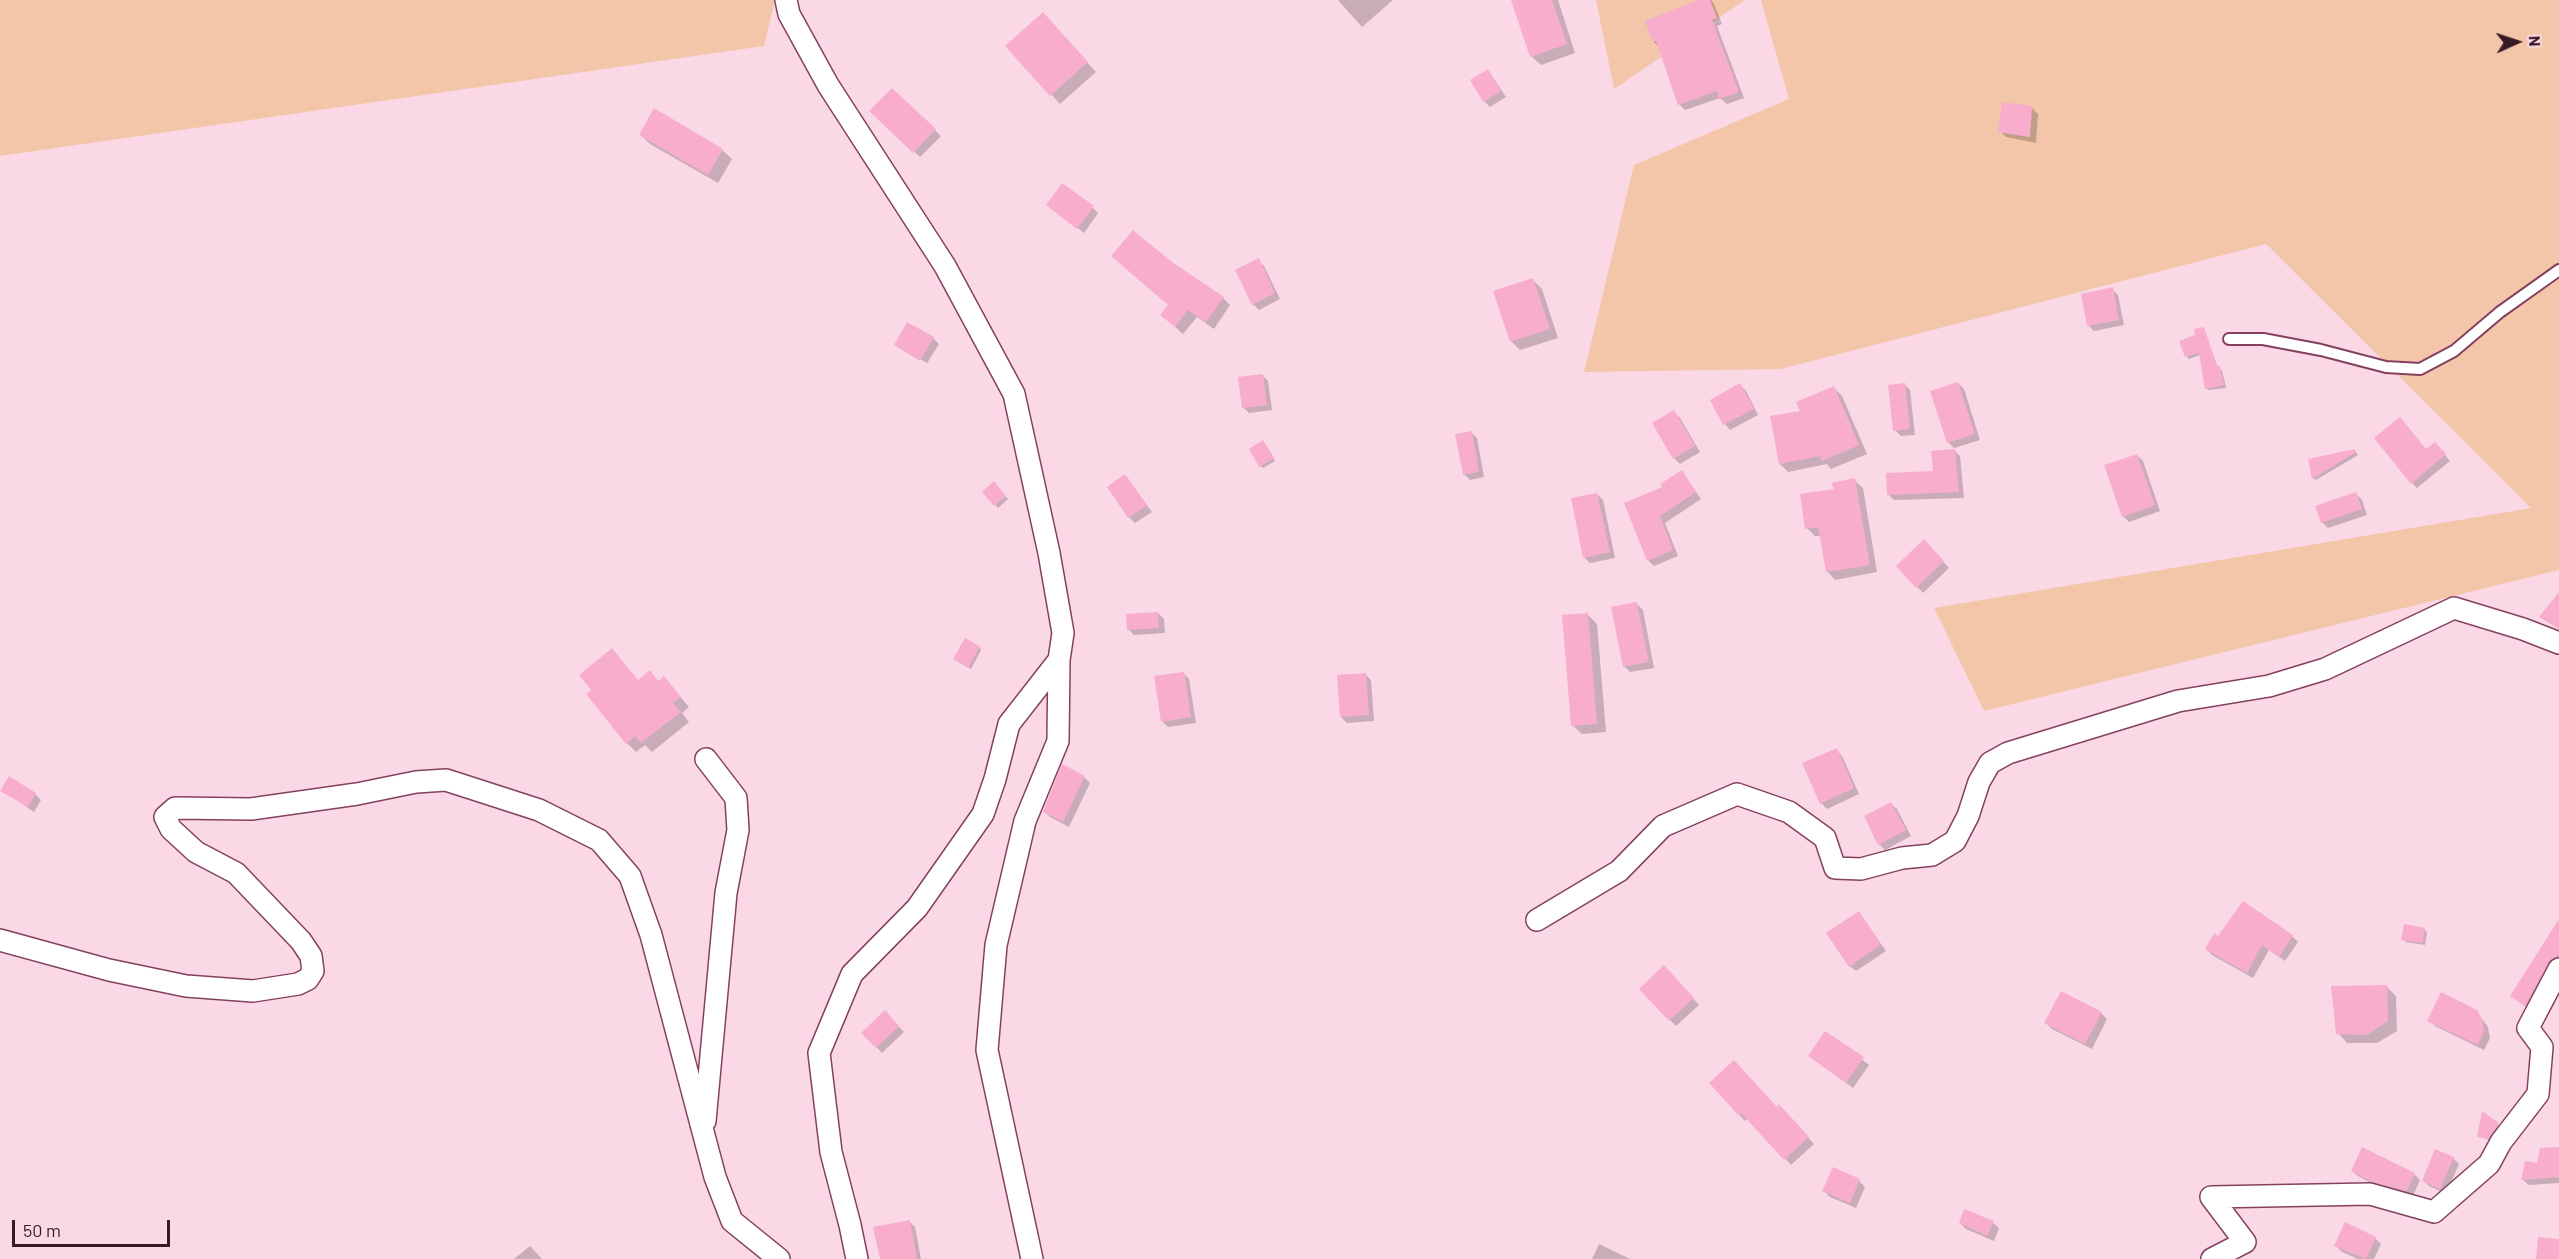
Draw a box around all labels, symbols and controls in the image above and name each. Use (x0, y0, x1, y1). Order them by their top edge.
north arrow (2487, 12, 2547, 72)
text: N (2526, 35, 2545, 47)
scale bar (15, 1208, 172, 1246)
text: 50 m (23, 1219, 61, 1241)

